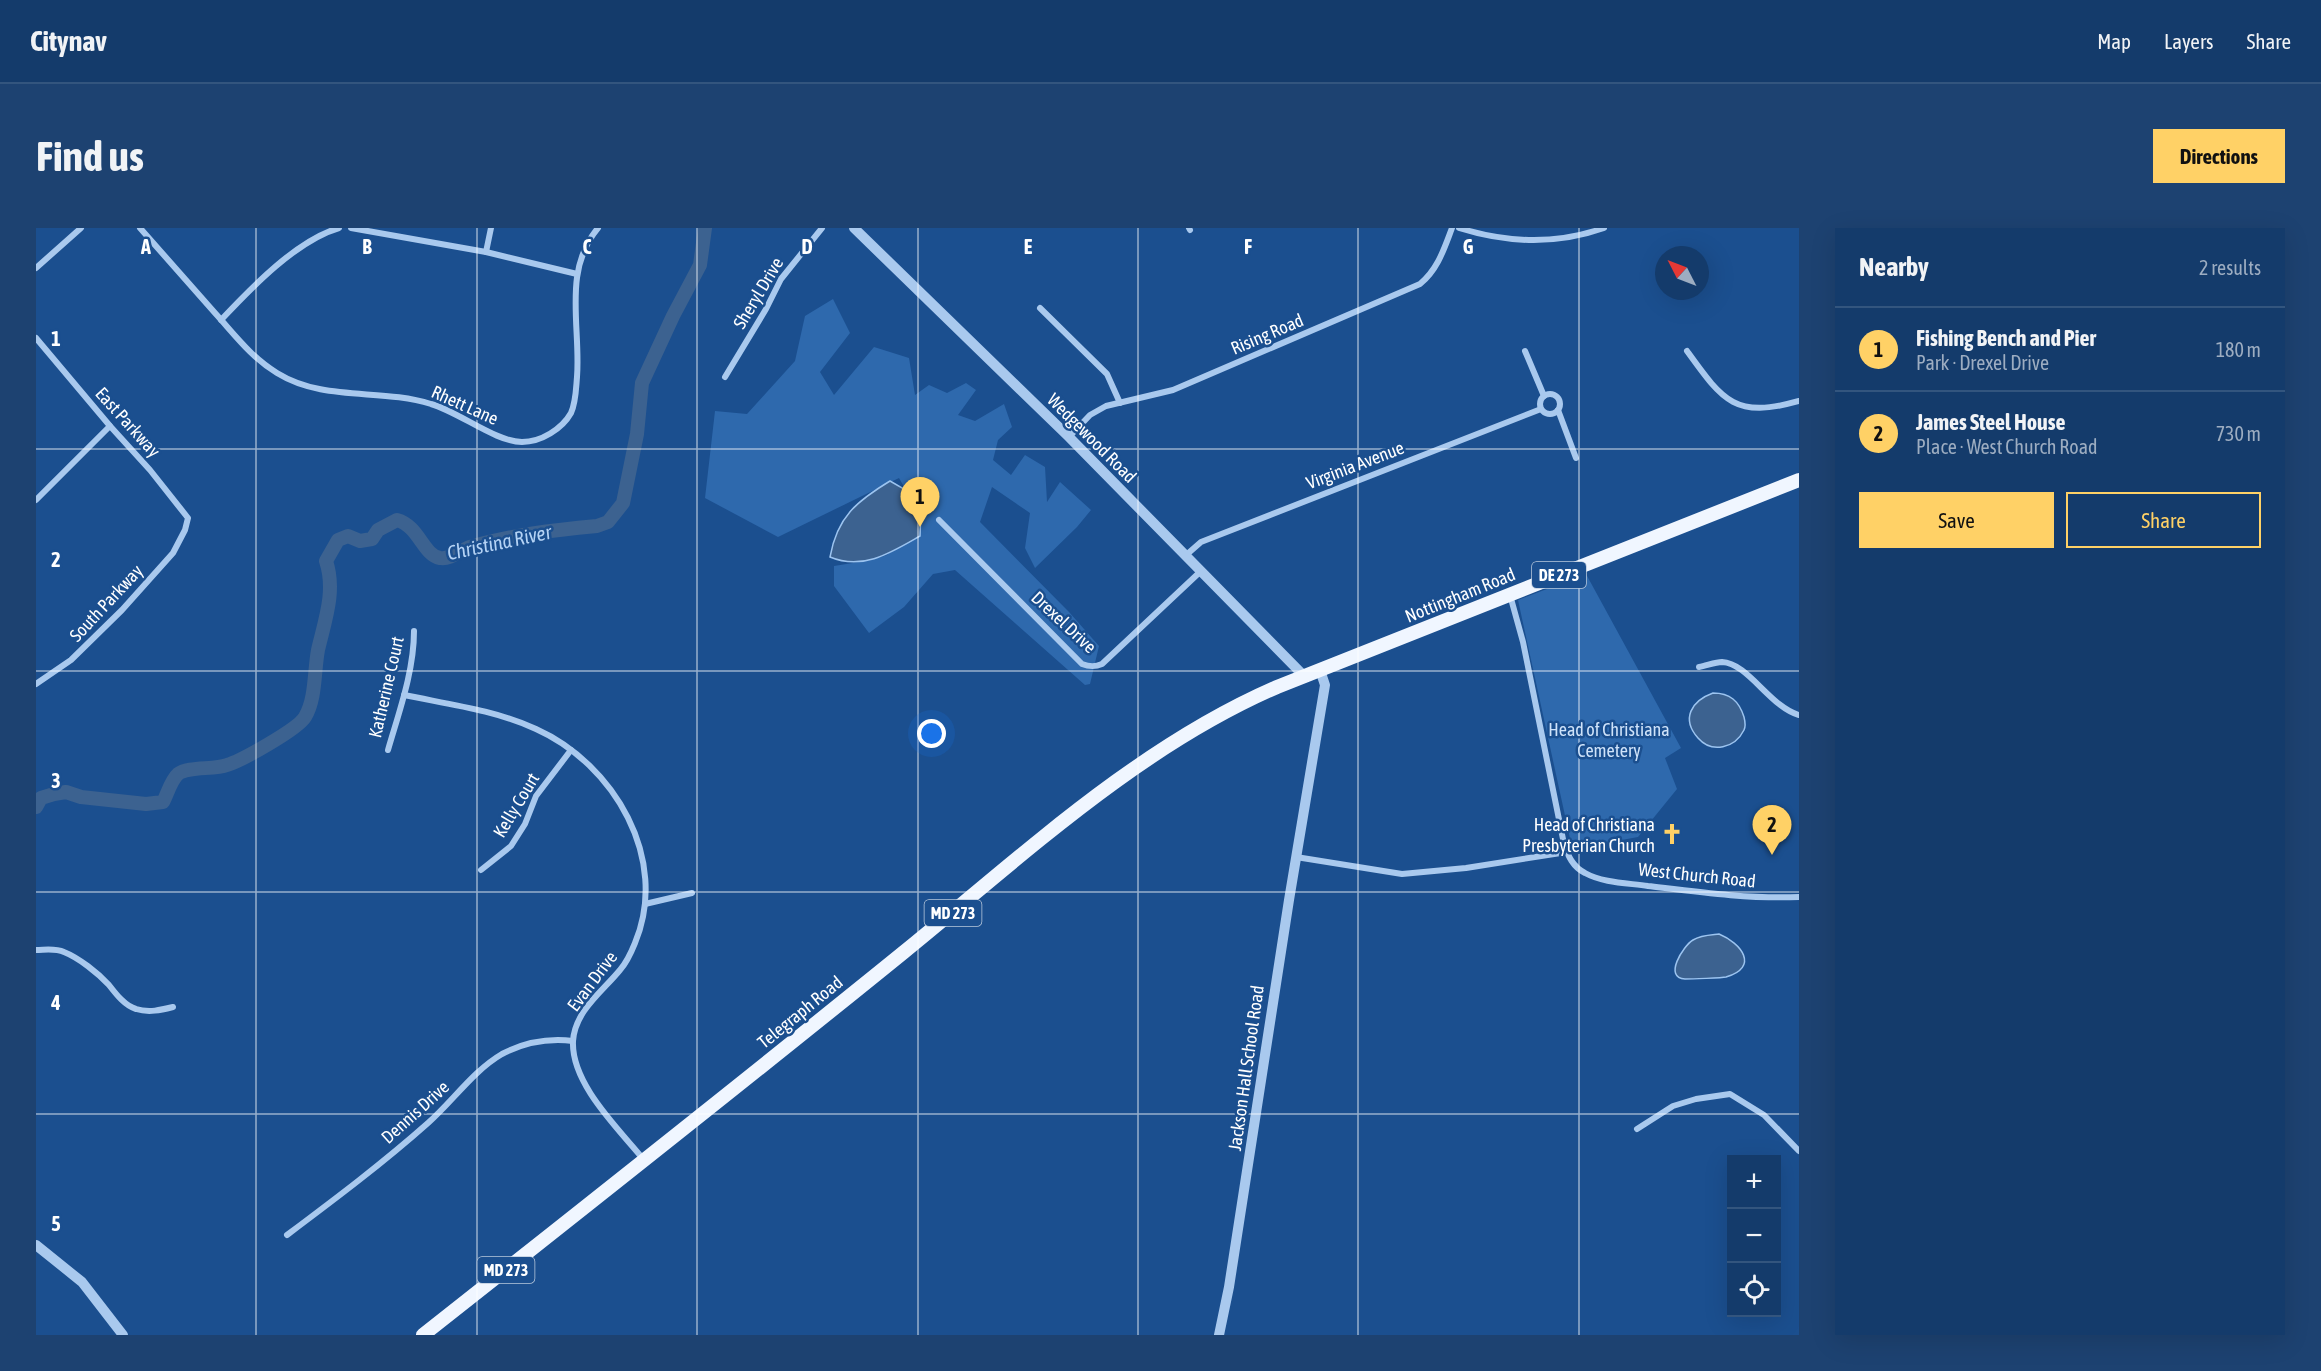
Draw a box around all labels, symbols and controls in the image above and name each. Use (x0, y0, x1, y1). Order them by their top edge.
text: Citynav (30, 25, 107, 57)
text: Map (2097, 29, 2131, 53)
text: Layers (2164, 29, 2214, 53)
text: Share (2247, 29, 2291, 53)
button: Directions (2153, 129, 2285, 183)
text: Find us (36, 132, 144, 180)
text: A (140, 235, 151, 258)
text: B (362, 235, 372, 258)
text: C (583, 235, 592, 258)
text: D (801, 235, 813, 258)
text: E (1024, 235, 1033, 258)
text: F (1244, 235, 1252, 258)
text: G (1463, 235, 1474, 258)
north arrow (1655, 246, 1709, 300)
text: Nearby (1859, 252, 1929, 282)
street label: Sheryl Drive (729, 254, 787, 332)
text: 2 results (2199, 256, 2261, 279)
street label: Rising Road (1227, 309, 1307, 359)
text: Fishing Bench and Pier (1916, 325, 2096, 351)
text: 1 (51, 327, 61, 350)
text: 1 (1874, 338, 1883, 361)
text: 180 m (2216, 338, 2261, 361)
text: Park · Drexel Drive (1916, 351, 2049, 374)
street label: Rhett Lane (428, 381, 502, 429)
street label: East Parkway (91, 383, 165, 461)
street label: Wedgewood Road (1043, 389, 1141, 487)
text: James Steel House (1916, 409, 2065, 435)
text: 2 (1874, 422, 1883, 445)
text: 730 m (2216, 422, 2261, 445)
text: Place · West Church Road (1916, 435, 2097, 458)
street label: Virginia Avenue (1303, 437, 1407, 493)
pin: 1 (900, 478, 940, 527)
button: Save (1859, 492, 2054, 548)
button: Share (2066, 492, 2261, 548)
water label: Christina River (445, 520, 554, 564)
text: 2 (51, 548, 61, 571)
street label: South Parkway (65, 560, 147, 646)
road number: DE 273 (1532, 562, 1586, 588)
street label: Nottingham Road (1402, 563, 1518, 627)
street label: Drexel Drive (1027, 587, 1101, 657)
street label: Katherine Court (364, 634, 408, 740)
your location (917, 719, 946, 748)
park label: Head of Christiana Cemetery (1548, 719, 1670, 761)
text: 3 (51, 769, 61, 792)
street label: Kelly Court (489, 769, 543, 841)
pin: 2 (1752, 806, 1792, 855)
place label: Head of Christiana Presbyterian Church (1522, 814, 1655, 856)
church icon: Head of Christiana Presbyterian Church (1660, 822, 1684, 846)
street label: West Church Road (1637, 858, 1757, 892)
road number: MD 273 (924, 900, 982, 926)
street label: Evan Drive (563, 947, 621, 1015)
street label: Telegraph Road (753, 971, 847, 1053)
street label: Jackson Hall School Road (1224, 984, 1268, 1152)
text: 4 (50, 991, 61, 1014)
street label: Dennis Drive (377, 1076, 453, 1148)
map controls (1727, 1155, 1781, 1317)
button: + (1727, 1155, 1781, 1209)
button: − (1727, 1209, 1781, 1263)
text: 5 (51, 1212, 61, 1235)
road number: MD 273 (478, 1257, 534, 1283)
button: locate (1727, 1263, 1781, 1317)

